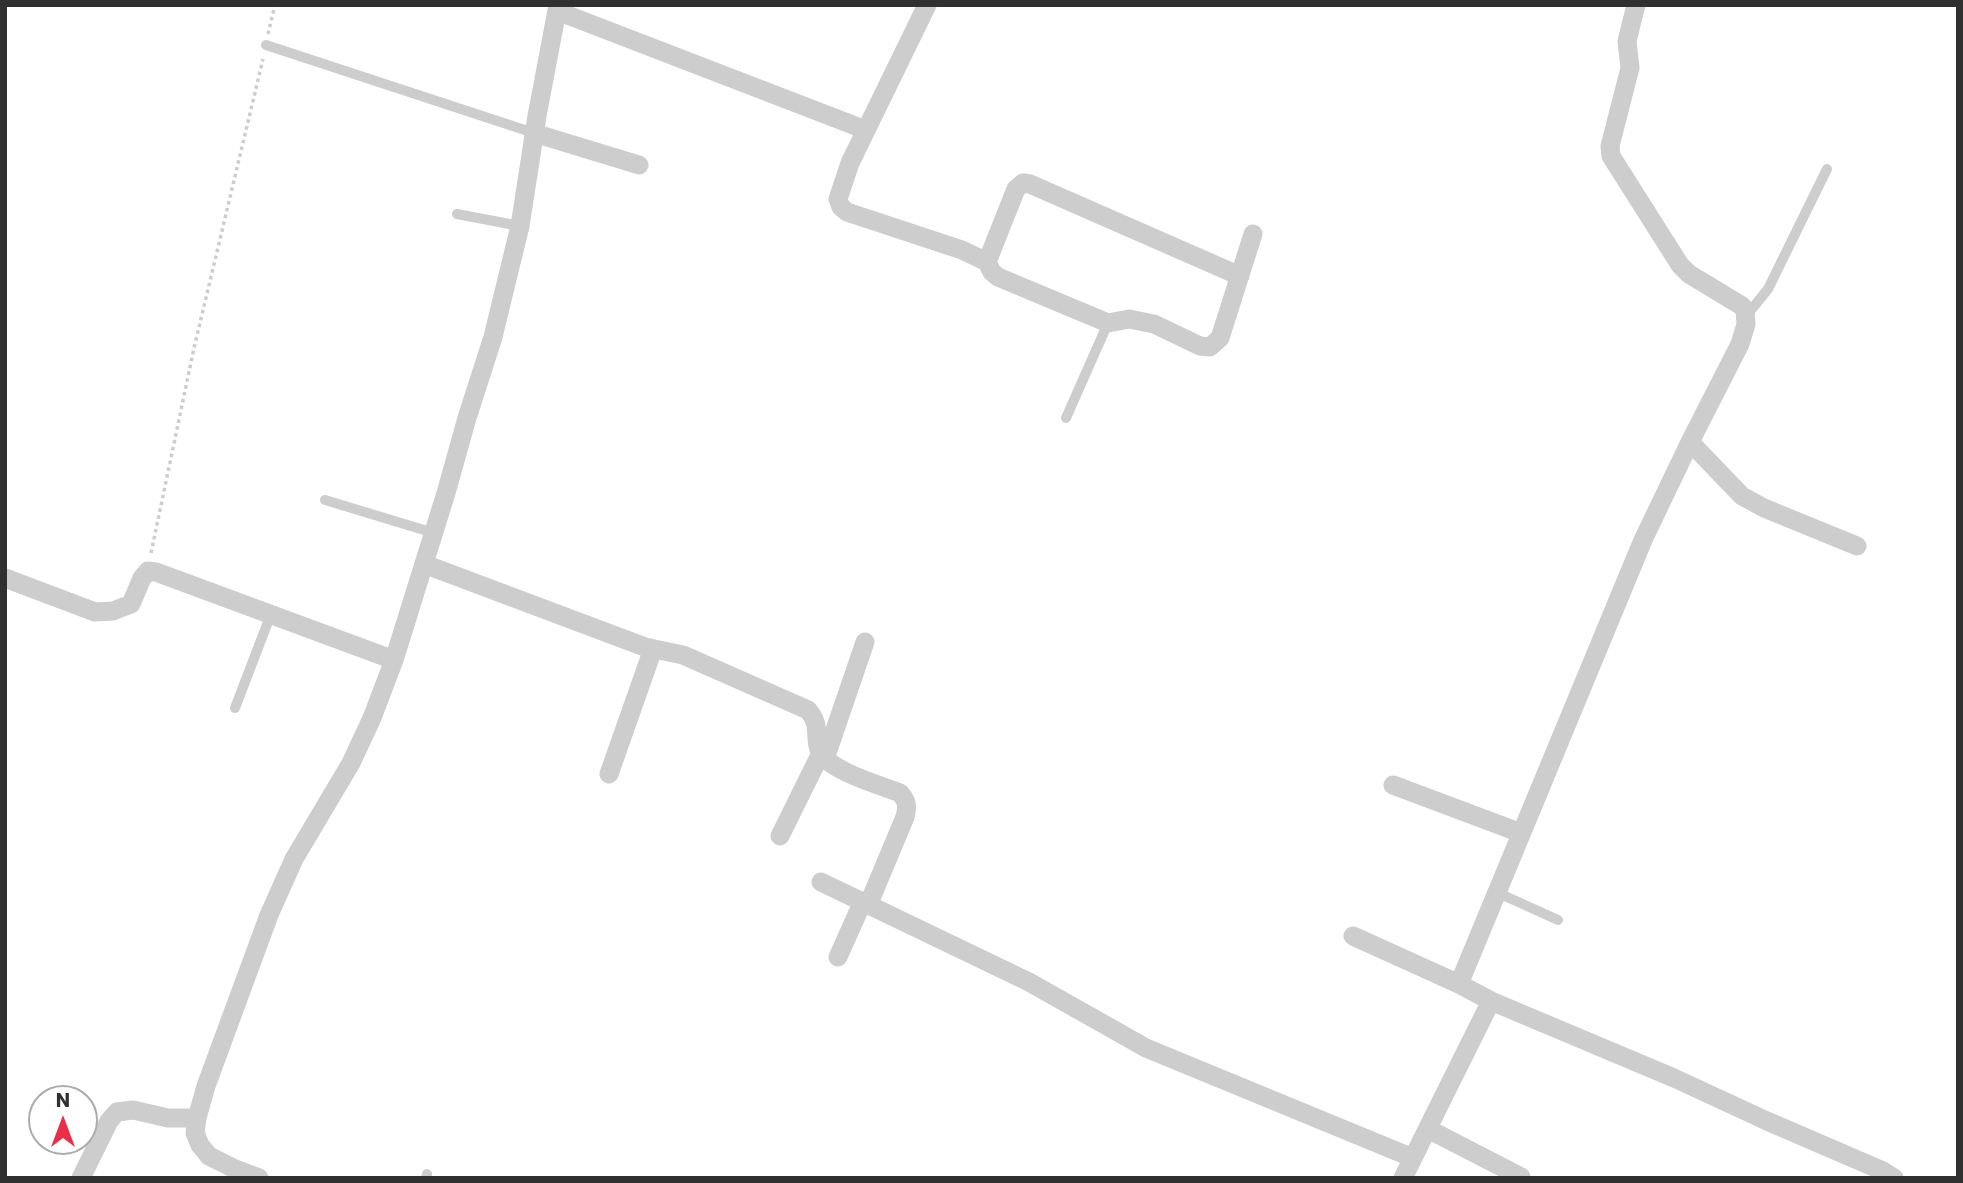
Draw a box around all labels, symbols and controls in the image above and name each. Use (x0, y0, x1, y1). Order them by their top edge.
north arrow (28, 1085, 98, 1155)
text: N (56, 1087, 70, 1114)

